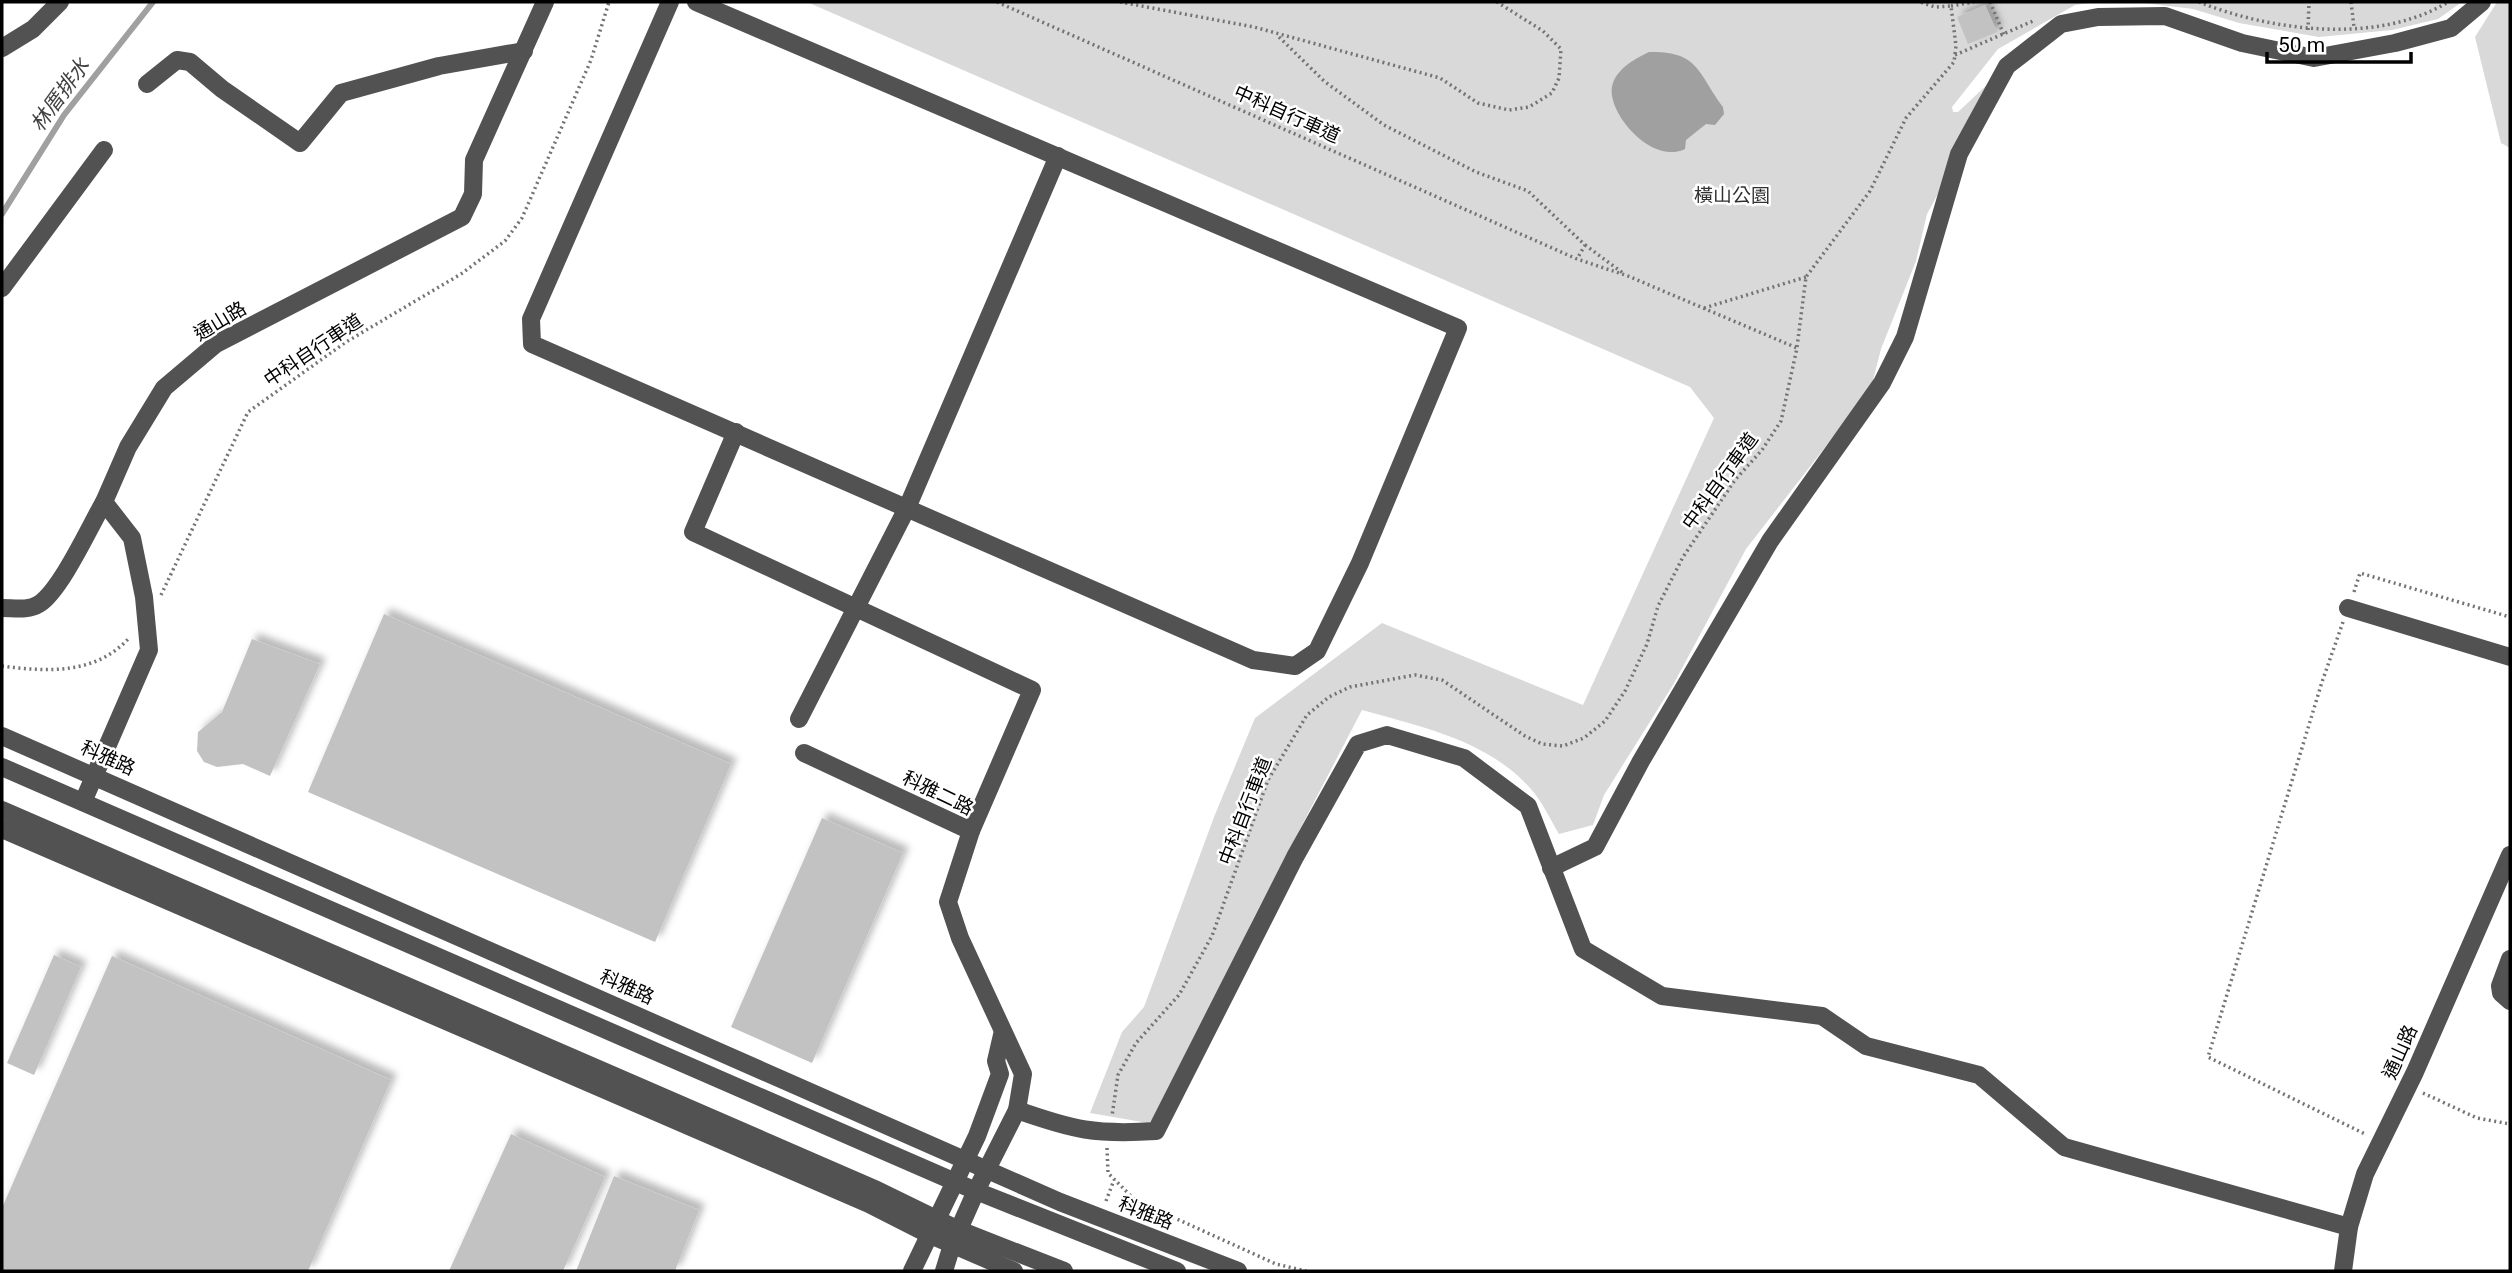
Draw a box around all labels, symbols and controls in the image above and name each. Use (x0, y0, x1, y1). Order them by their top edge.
scale bar (2267, 21, 2410, 65)
text: 50 m (2278, 33, 2325, 57)
water label: 林厝排水 (26, 53, 95, 136)
street label: 中科自行車道 (1230, 80, 1344, 148)
park label: 橫山公園 (1694, 184, 1770, 207)
street label: 通山路 (190, 296, 250, 346)
street label: 中科自行車道 (259, 309, 367, 391)
street label: 中科自行車道 (1677, 428, 1763, 534)
street label: 科雅路 (77, 736, 139, 780)
street label: 中科自行車道 (1214, 754, 1276, 868)
street label: 科雅二路 (899, 766, 977, 820)
street label: 科雅路 (596, 965, 658, 1009)
street label: 通山路 (2378, 1021, 2422, 1083)
street label: 科雅路 (1115, 1192, 1177, 1234)

